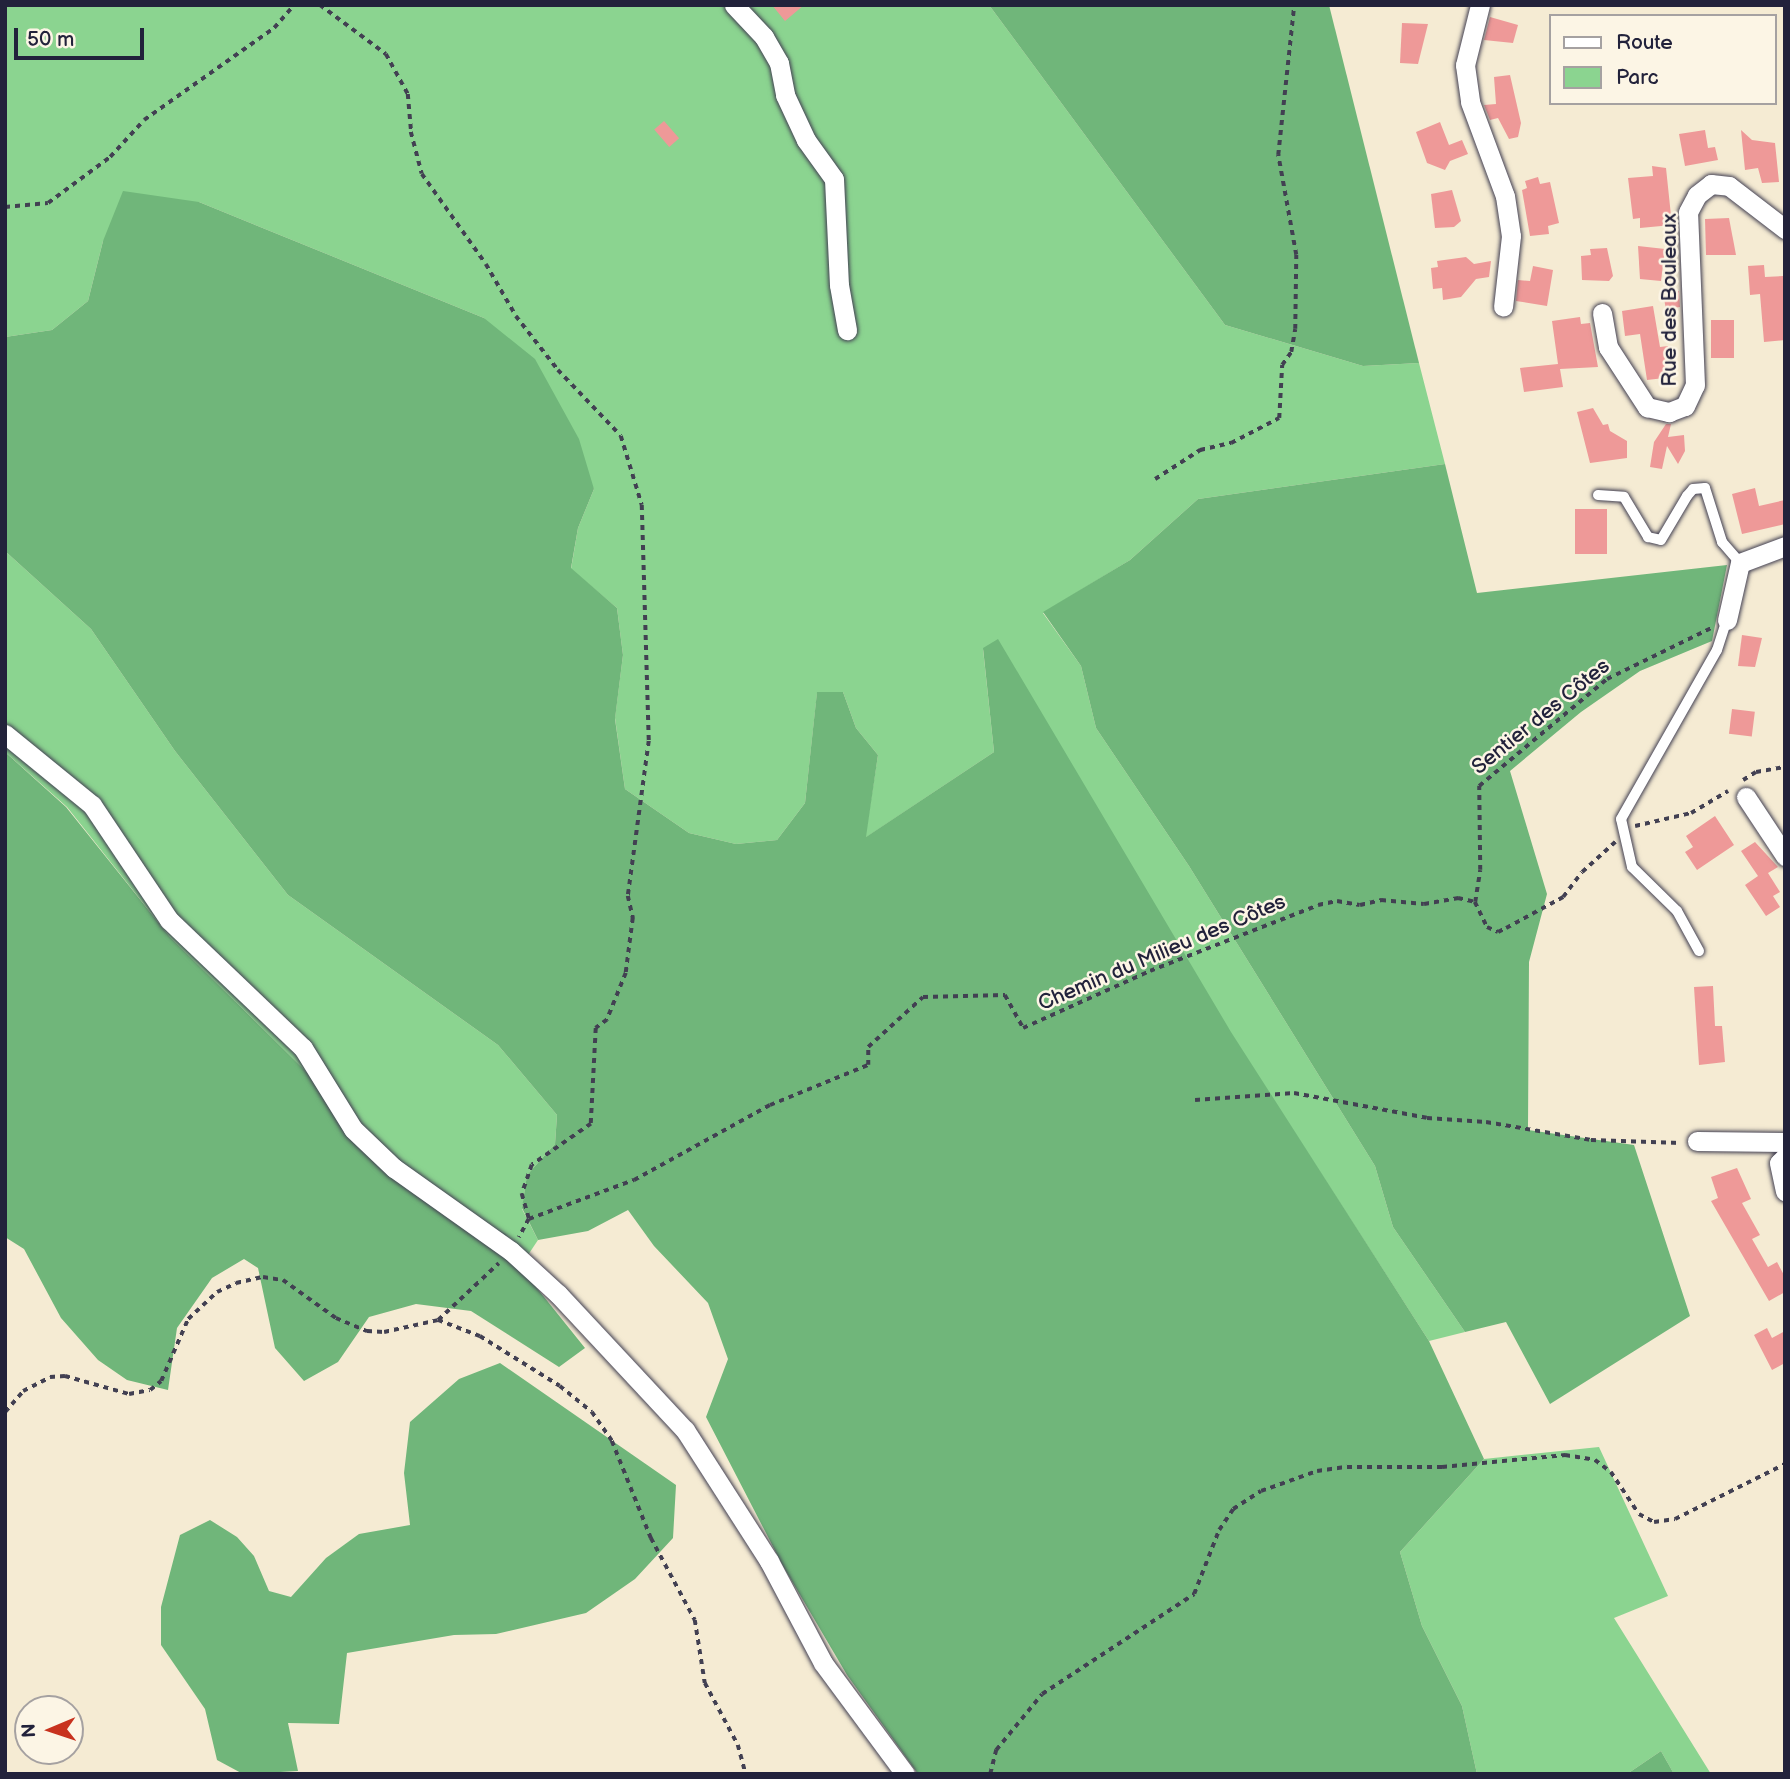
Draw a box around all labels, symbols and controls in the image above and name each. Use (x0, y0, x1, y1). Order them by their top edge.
scale bar (18, 14, 147, 58)
legend (1548, 14, 1776, 105)
text: 50 m (27, 27, 74, 52)
text: Route (1616, 30, 1673, 55)
text: Parc (1616, 65, 1659, 90)
street label: Rue des Bouleaux (1657, 213, 1683, 387)
street label: Sentier des Côtes (1467, 654, 1615, 780)
street label: Chemin du Milieu des Côtes (1034, 889, 1290, 1017)
north arrow (14, 1695, 84, 1765)
text: N (18, 1723, 41, 1738)

